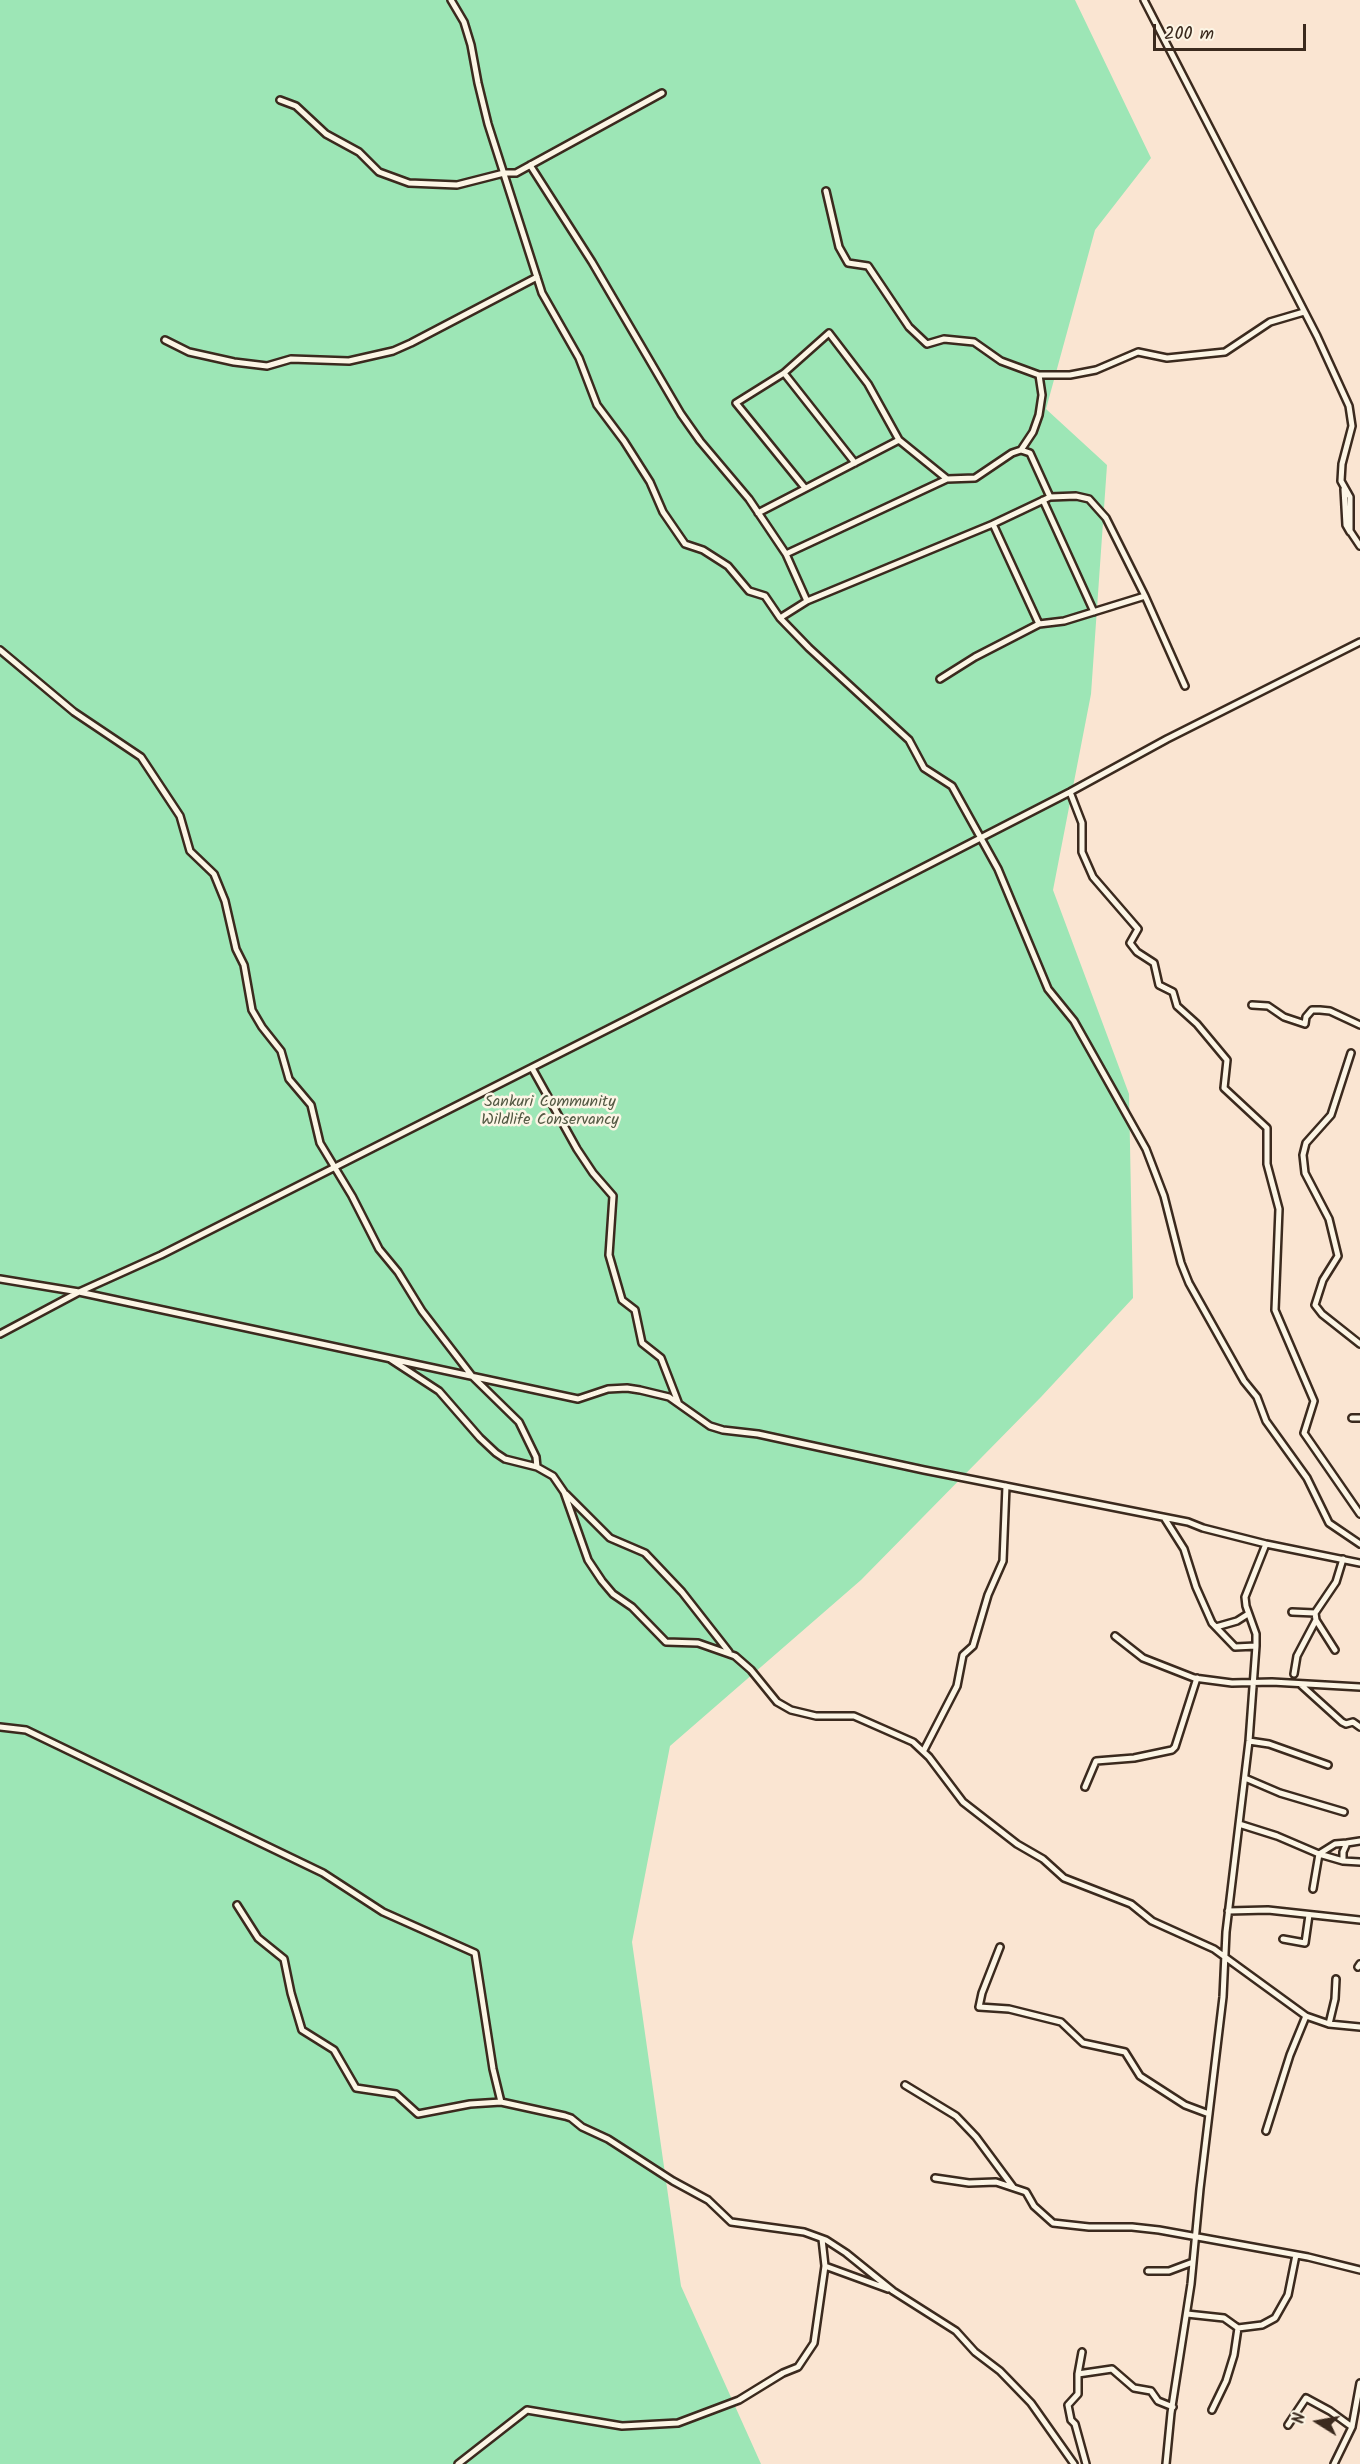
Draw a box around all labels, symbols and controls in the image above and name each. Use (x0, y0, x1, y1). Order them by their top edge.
scale bar (1156, 12, 1309, 50)
text: 200 m (1164, 20, 1214, 49)
park label: Sankuri Community Wildlife Conservancy (481, 1093, 619, 1131)
north arrow (1288, 2392, 1348, 2452)
text: N (1287, 2411, 1313, 2426)

